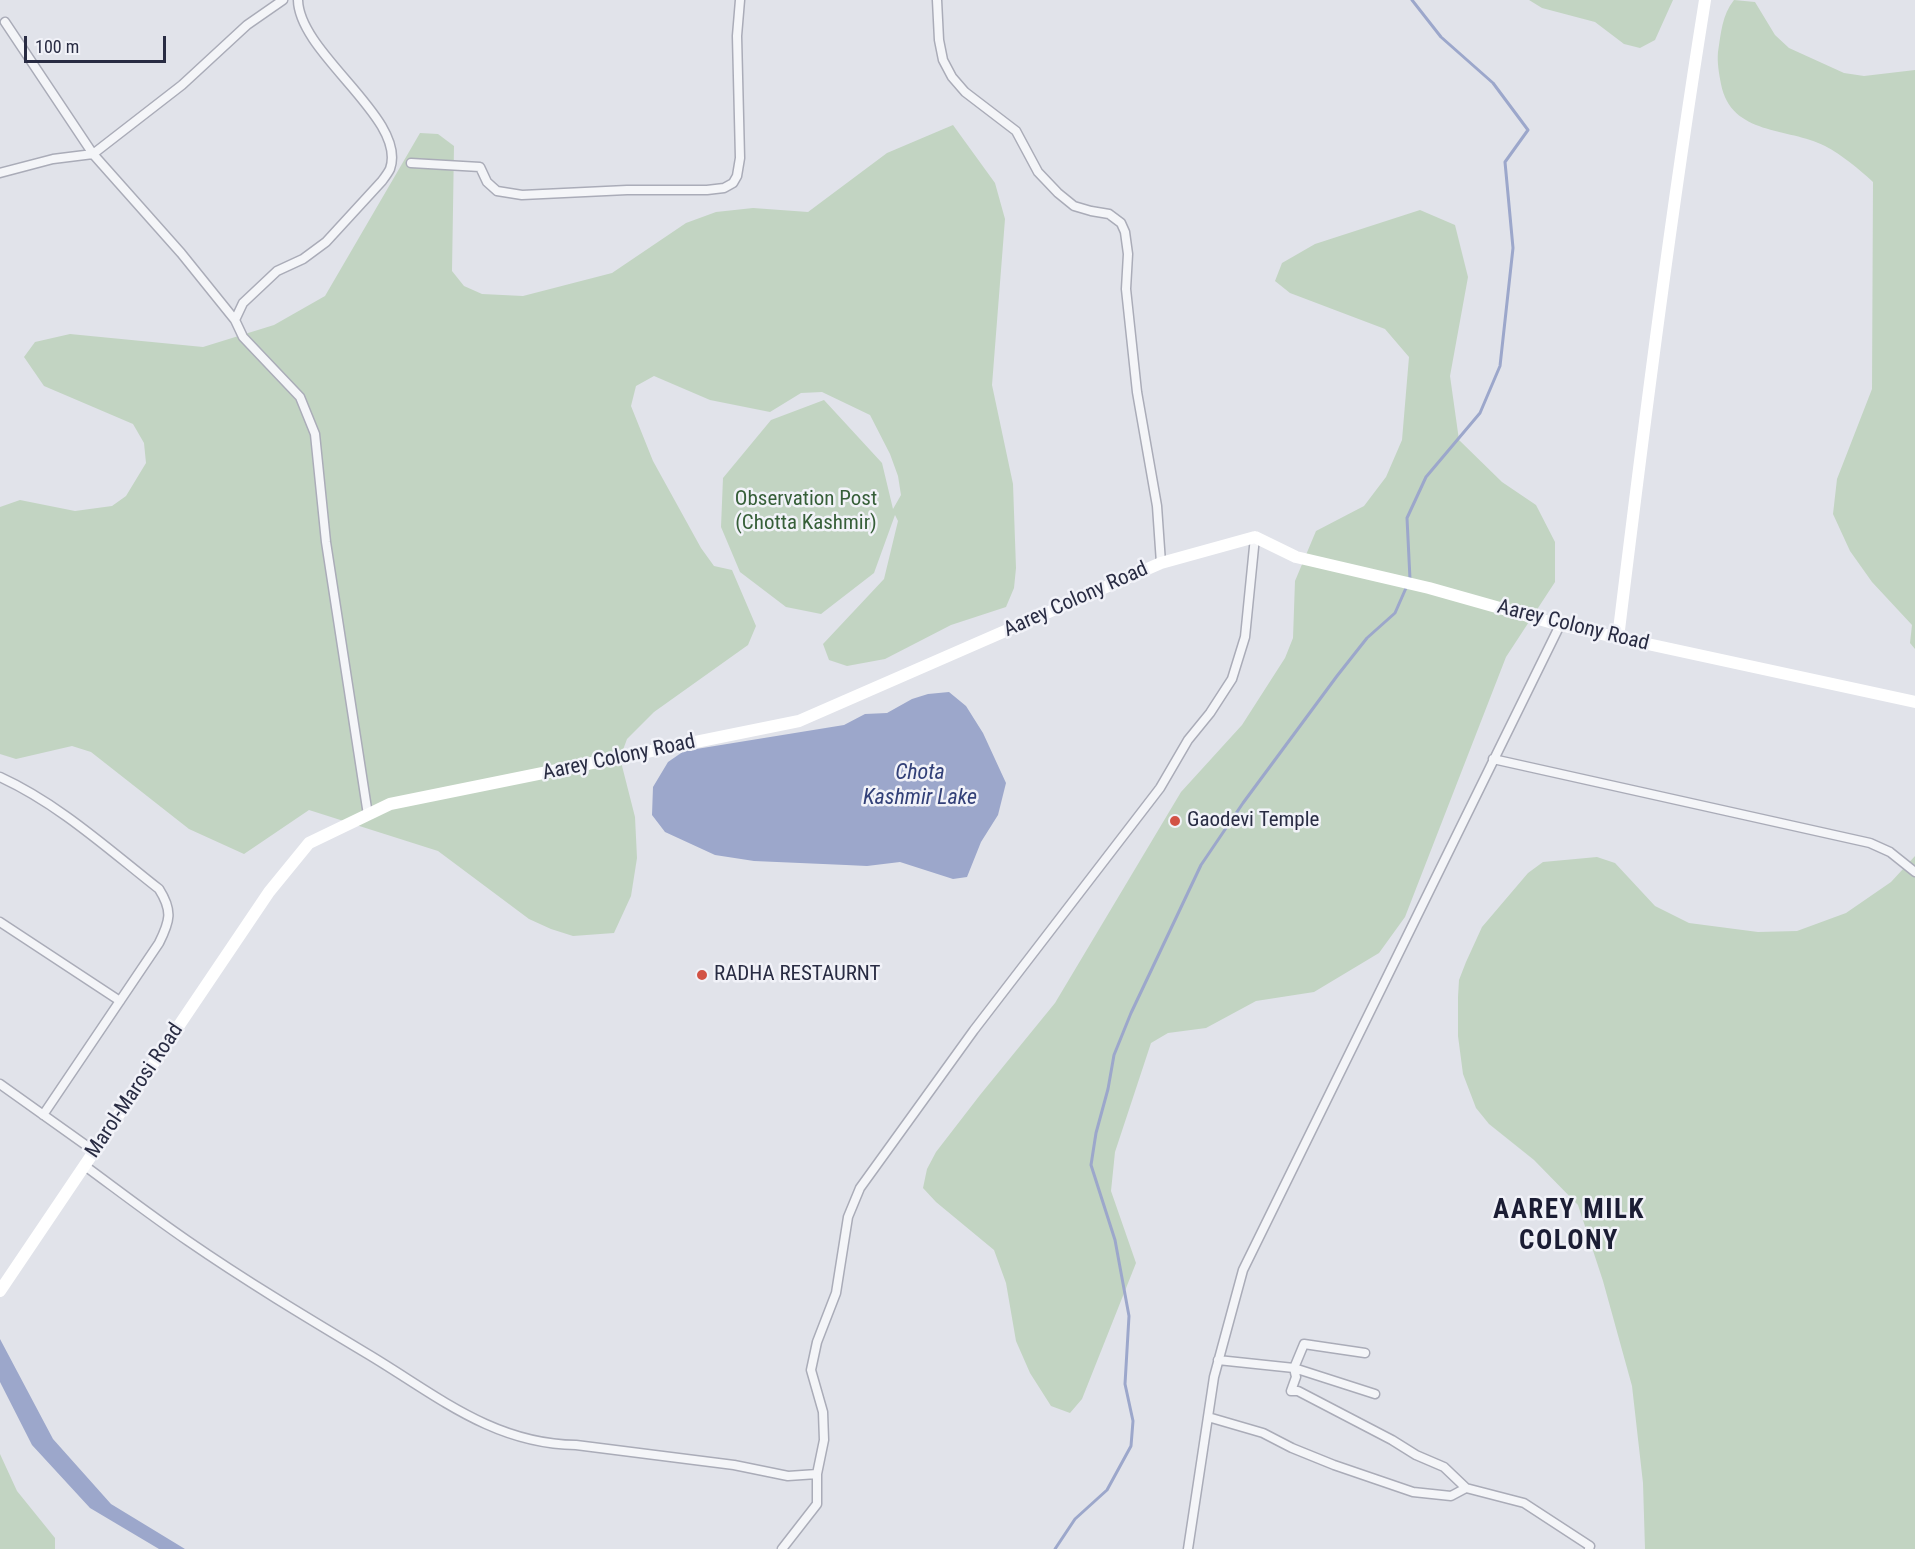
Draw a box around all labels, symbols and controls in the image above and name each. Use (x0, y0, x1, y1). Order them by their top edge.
scale bar (27, 24, 170, 62)
text: 100 m (35, 36, 79, 57)
park label: Observation Post (Chotta Kashmir) (735, 487, 877, 537)
street label: Aarey Colony Road (1000, 557, 1152, 643)
street label: Aarey Colony Road (1495, 595, 1651, 657)
street label: Aarey Colony Road (540, 730, 698, 786)
water label: Chota Kashmir Lake (863, 760, 977, 812)
place label: Gaodevi Temple (1187, 808, 1319, 834)
marker: Gaodevi Temple (1168, 814, 1182, 828)
place label: RADHA RESTAURNT (714, 962, 880, 988)
marker: RADHA RESTAURNT (695, 968, 709, 982)
street label: Marol-Marosi Road (81, 1019, 189, 1163)
district label: AAREY MILK COLONY (1493, 1195, 1645, 1258)

